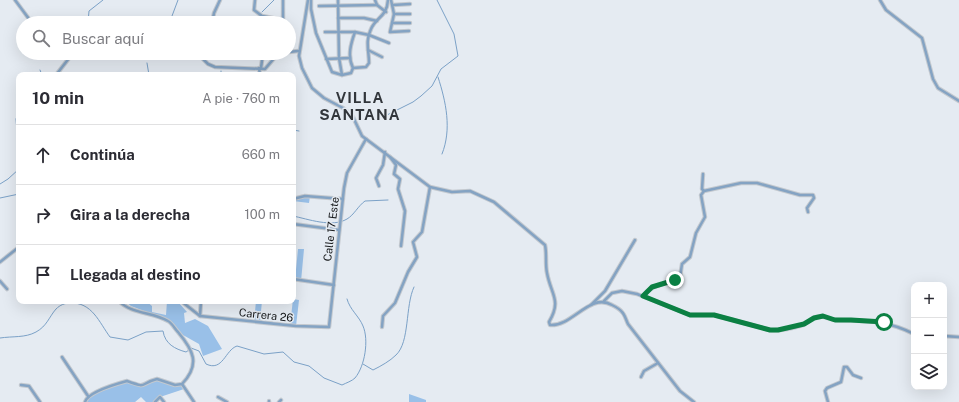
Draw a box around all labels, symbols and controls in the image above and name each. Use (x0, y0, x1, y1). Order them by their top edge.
search box (16, 16, 296, 60)
icon: search (30, 27, 52, 49)
text: Buscar aquí (62, 30, 144, 47)
text: 10 min (32, 88, 84, 108)
district label: VILLA SANTANA (319, 89, 401, 123)
text: A pie · 760 m (202, 91, 280, 106)
icon: ahead (32, 144, 54, 166)
text: Continúa (70, 146, 135, 163)
text: 660 m (242, 147, 280, 162)
street label: Calle 17 Este (321, 196, 341, 262)
icon: right (32, 204, 54, 226)
text: Gira a la derecha (70, 206, 190, 223)
text: 100 m (244, 207, 280, 222)
icon: arrive (32, 264, 54, 286)
text: Llegada al destino (70, 266, 201, 283)
route end (666, 271, 684, 289)
map controls (911, 282, 947, 390)
button: + (911, 282, 947, 318)
street label: Carrera 26 (238, 306, 294, 324)
route start (875, 313, 893, 331)
button: − (911, 318, 947, 354)
button: layers (911, 354, 947, 390)

